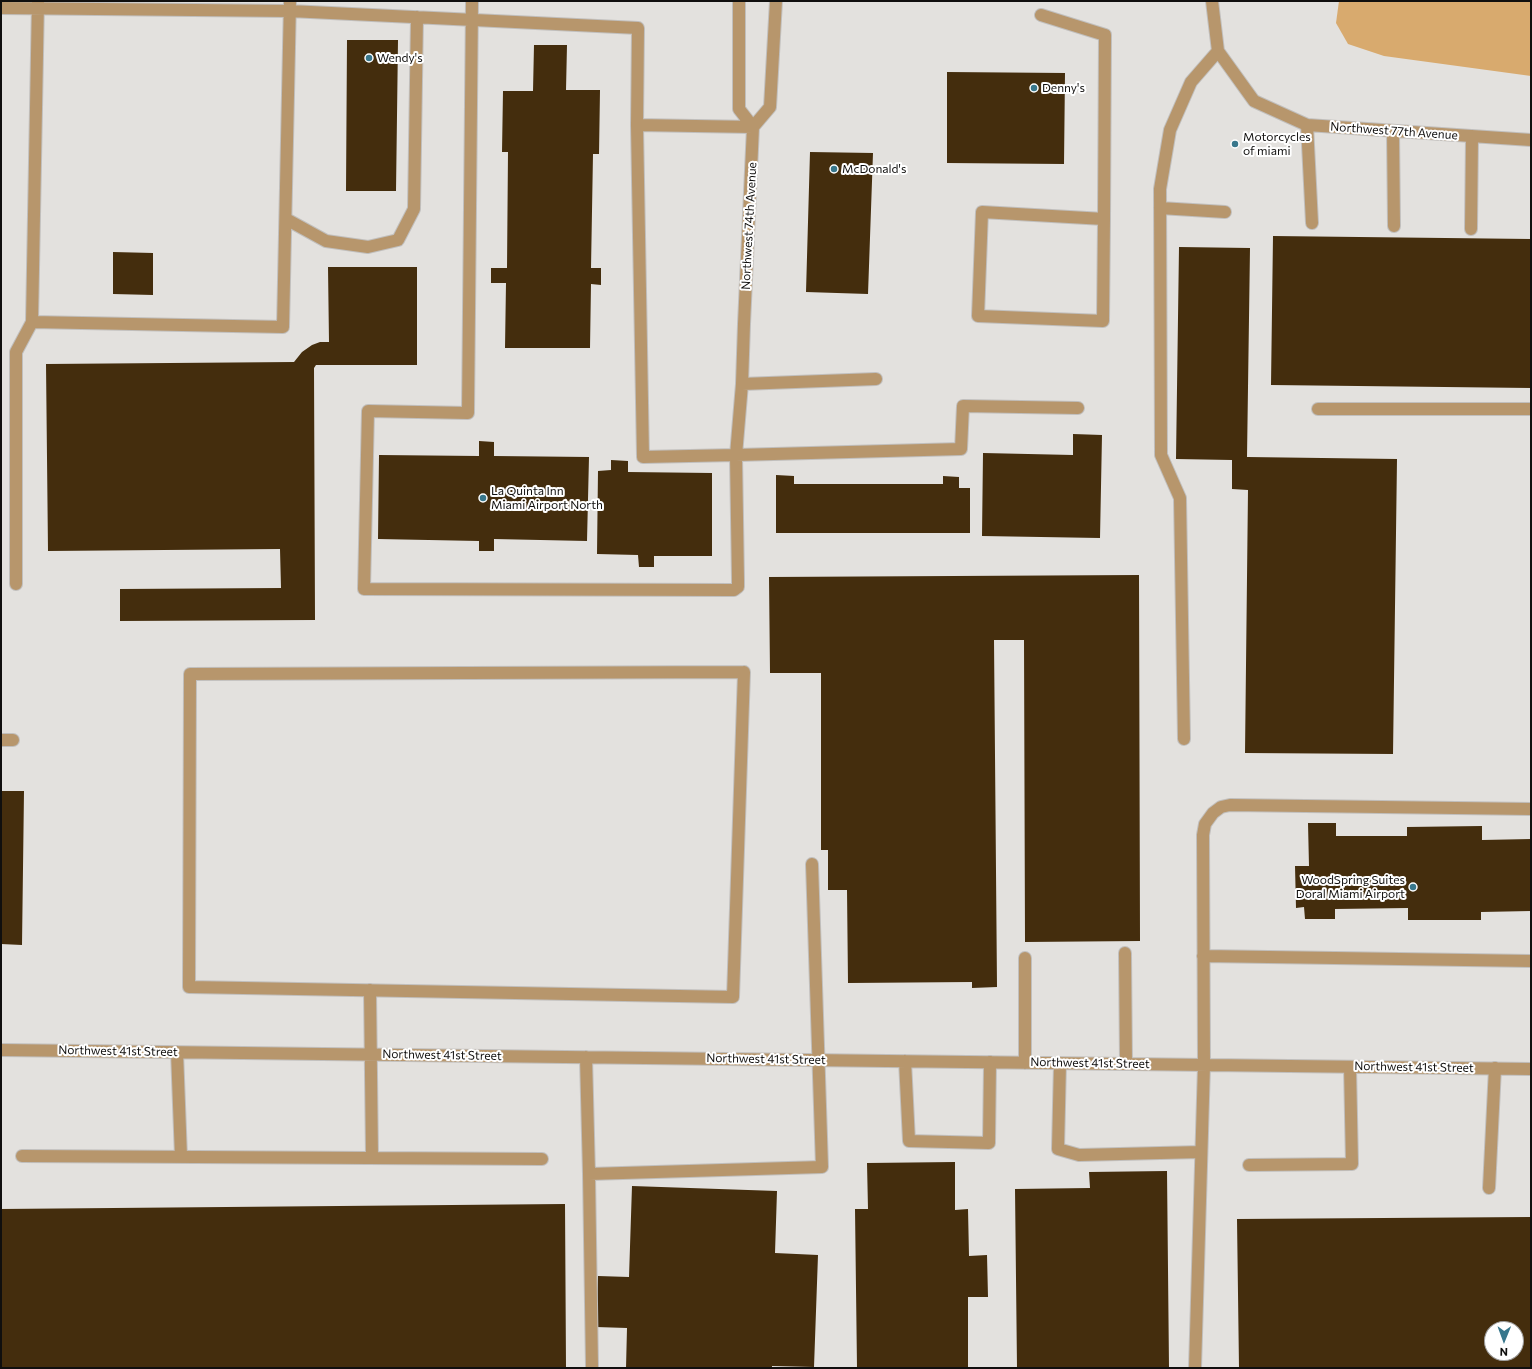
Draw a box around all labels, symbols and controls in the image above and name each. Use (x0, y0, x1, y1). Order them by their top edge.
place label: Wendy's (377, 51, 423, 65)
marker: Wendy's (364, 53, 374, 63)
place label: Denny's (1042, 81, 1085, 95)
marker: Denny's (1029, 83, 1039, 93)
street label: Northwest 77th Avenue (1330, 119, 1458, 143)
place label: Motorcycles of miami (1243, 130, 1311, 158)
marker: Motorcycles of miami (1230, 139, 1240, 149)
street label: Northwest 74th Avenue (738, 162, 760, 290)
place label: McDonald's (842, 162, 906, 176)
marker: McDonald's (829, 164, 839, 174)
place label: La Quinta Inn Miami Airport North (491, 484, 603, 512)
marker: La Quinta Inn Miami Airport North (478, 493, 488, 503)
place label: WoodSpring Suites Doral Miami Airport (1296, 873, 1405, 901)
marker: WoodSpring Suites Doral Miami Airport (1408, 882, 1418, 892)
street label: Northwest 41st Street (58, 1043, 178, 1059)
street label: Northwest 41st Street (382, 1047, 502, 1063)
street label: Northwest 41st Street (706, 1051, 826, 1067)
street label: Northwest 41st Street (1030, 1055, 1150, 1071)
street label: Northwest 41st Street (1354, 1059, 1474, 1075)
north arrow (1484, 1321, 1524, 1361)
text: N (1500, 1346, 1508, 1359)

